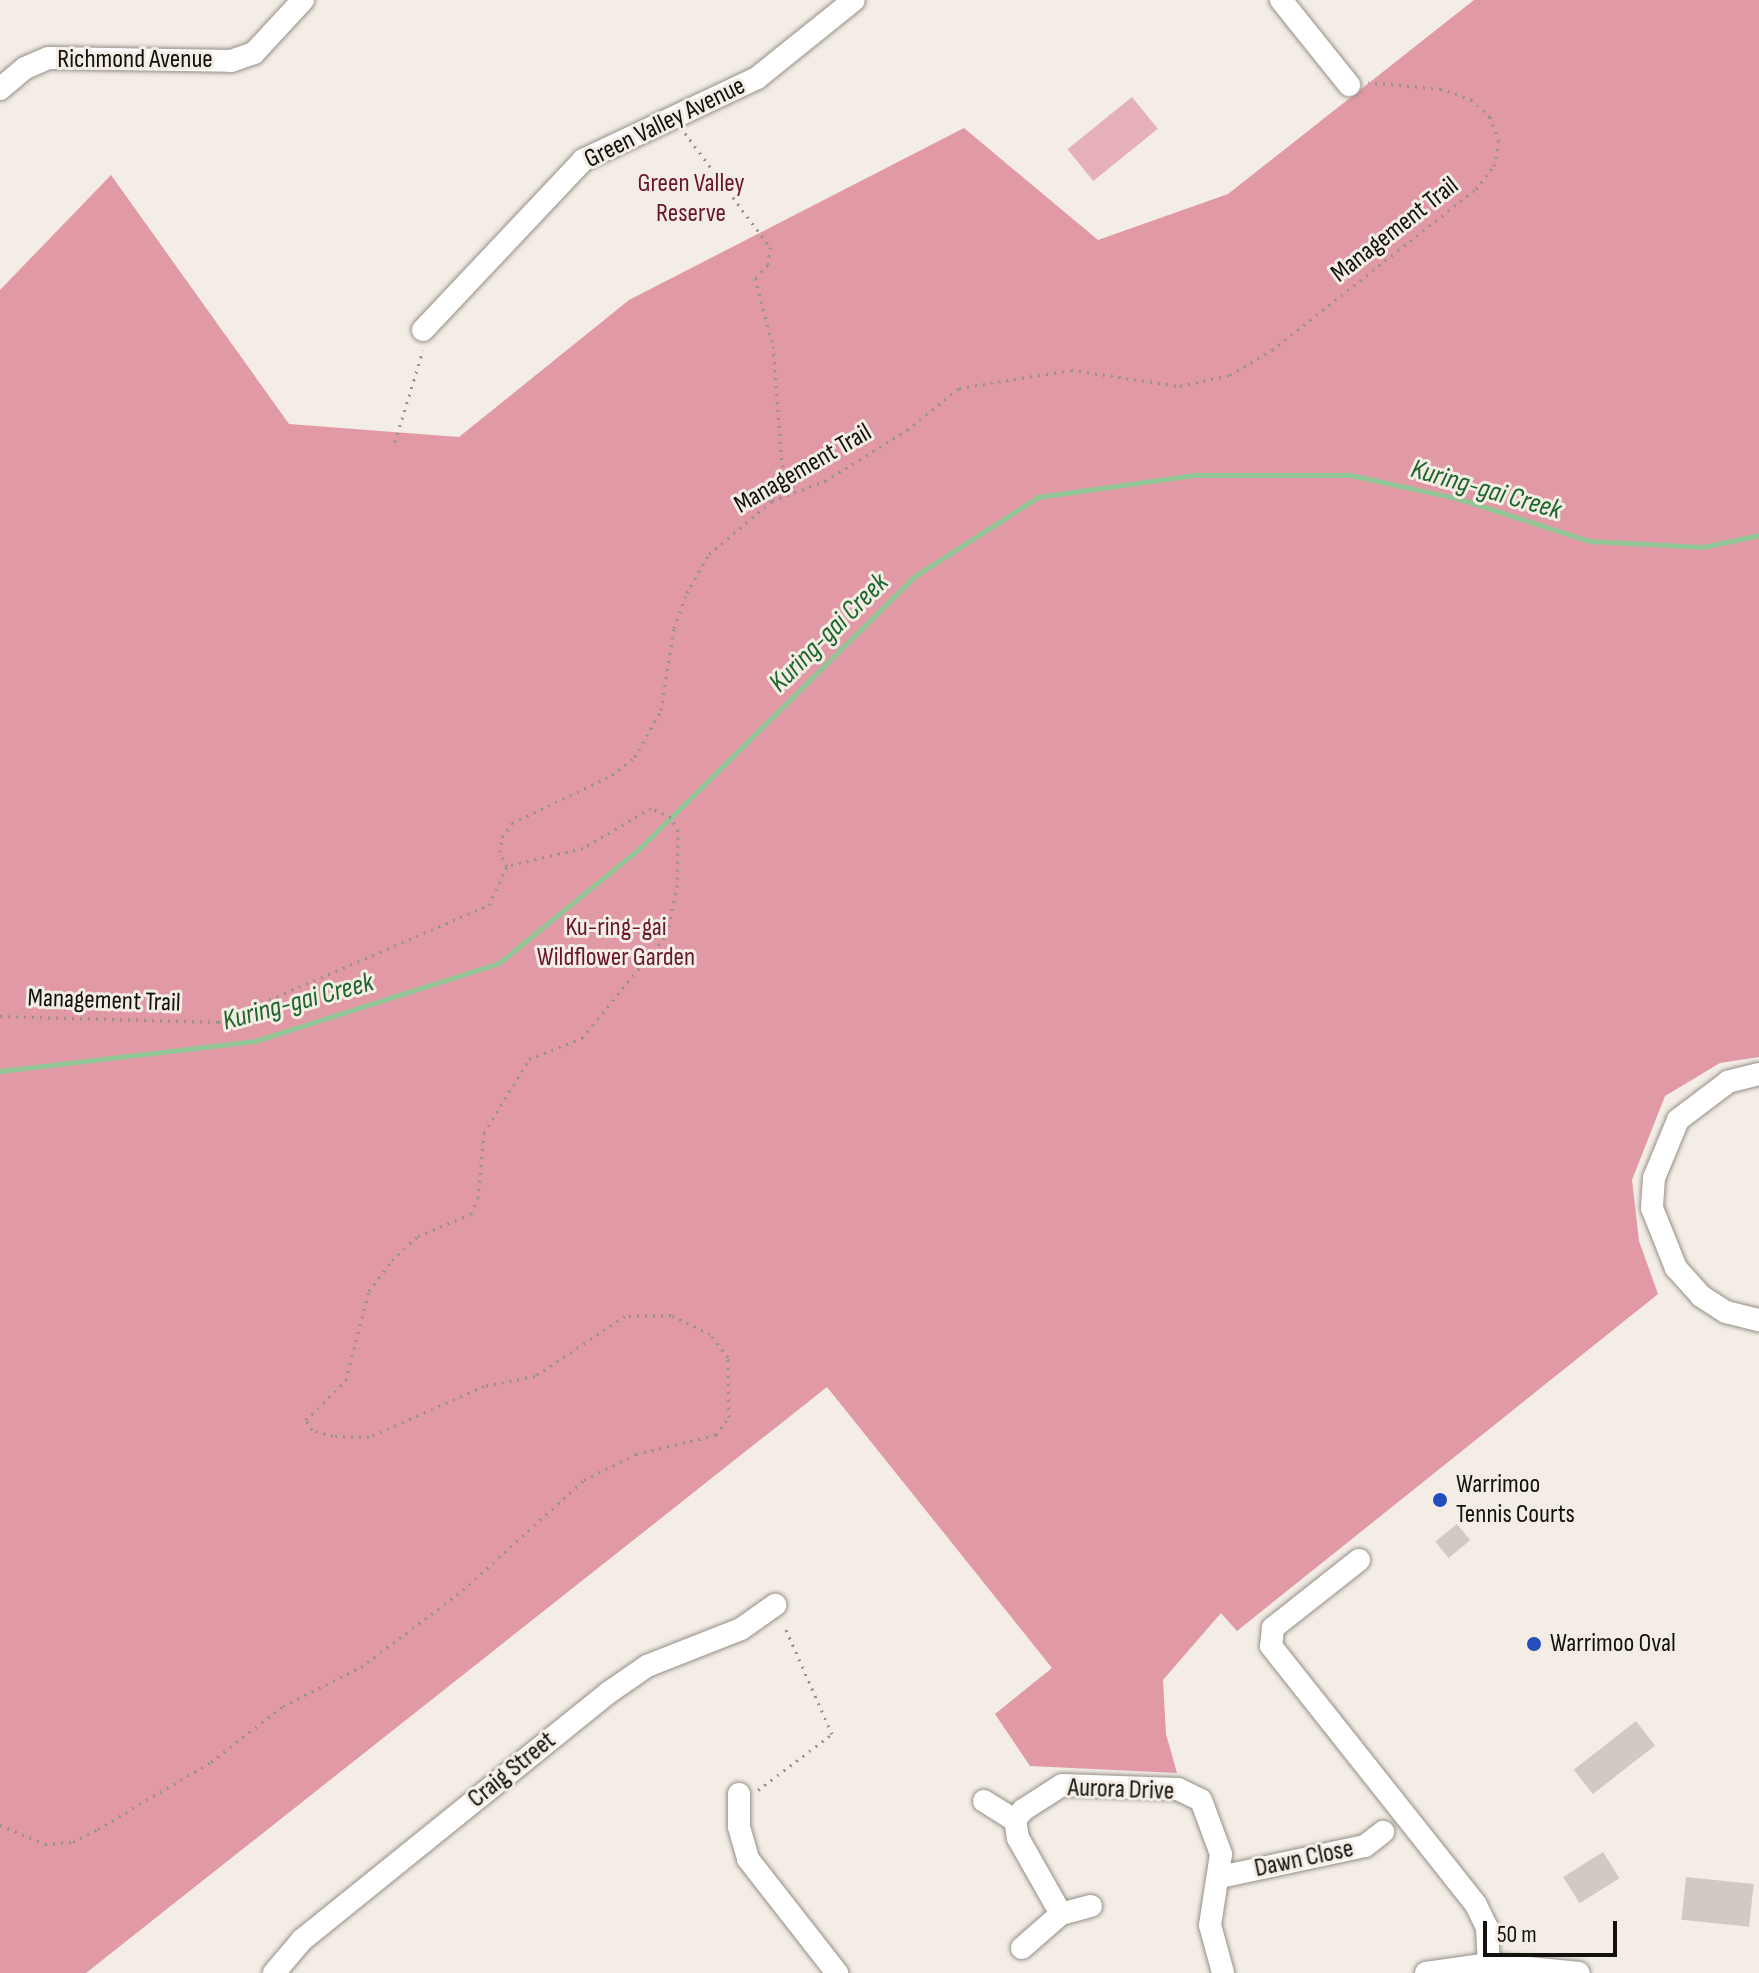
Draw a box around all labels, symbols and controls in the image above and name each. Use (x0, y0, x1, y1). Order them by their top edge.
street label: Richmond Avenue (57, 44, 213, 76)
street label: Green Valley Avenue (580, 71, 750, 175)
park label: Green Valley Reserve (637, 168, 745, 230)
street label: Management Trail (1325, 171, 1465, 289)
street label: Management Trail (729, 417, 877, 521)
water label: Kuring-gai Creek (1407, 453, 1565, 527)
water label: Kuring-gai Creek (762, 566, 896, 700)
park label: Ku-ring-gai Wildflower Garden (537, 912, 695, 974)
water label: Kuring-gai Creek (219, 966, 377, 1038)
street label: Management Trail (27, 983, 181, 1019)
place label: Warrimoo Tennis Courts (1456, 1469, 1575, 1530)
marker: Warrimoo Tennis Courts (1431, 1491, 1449, 1509)
place label: Warrimoo Oval (1550, 1628, 1676, 1660)
marker: Warrimoo Oval (1525, 1635, 1543, 1653)
street label: Craig Street (462, 1725, 562, 1815)
street label: Aurora Drive (1067, 1773, 1175, 1807)
street label: Dawn Close (1252, 1833, 1356, 1885)
scale bar (1487, 1905, 1621, 1955)
text: 50 m (1497, 1920, 1537, 1949)

